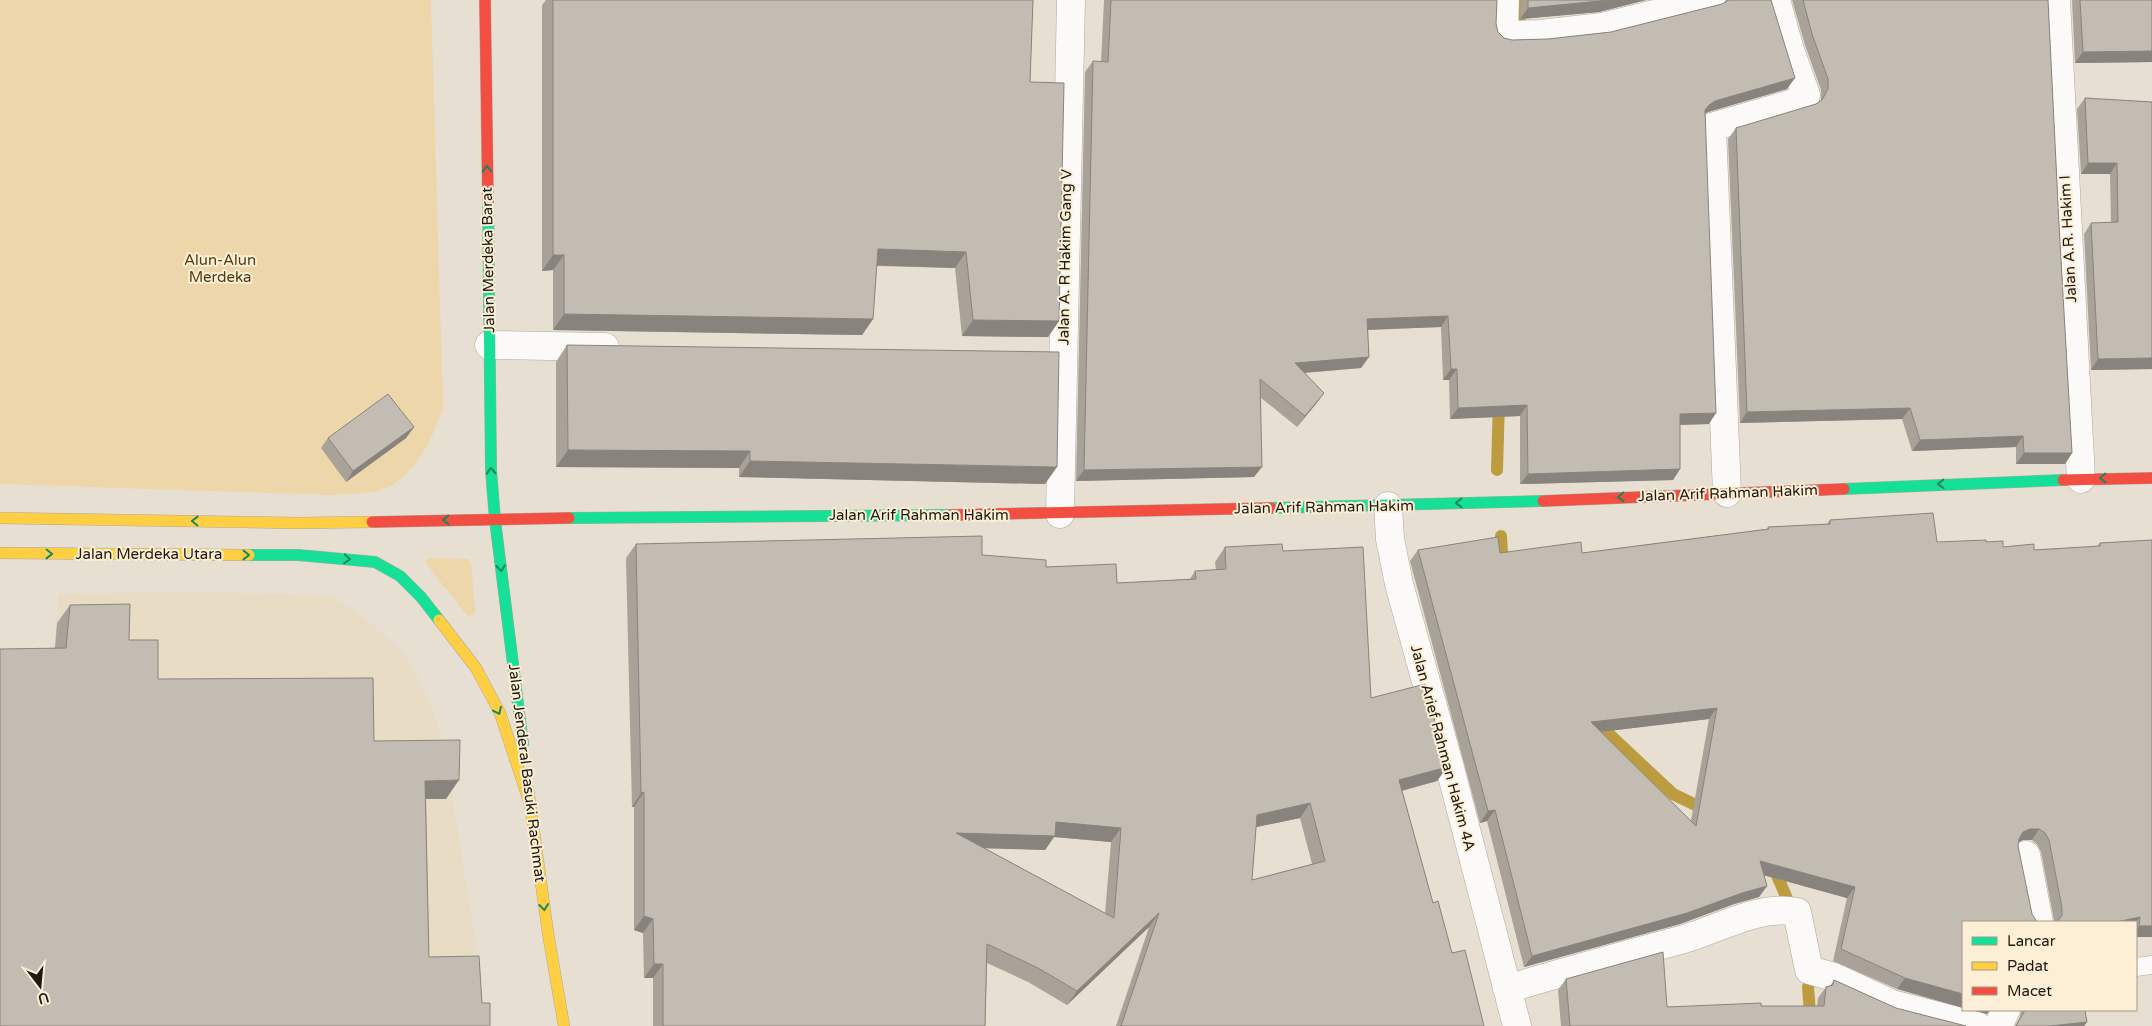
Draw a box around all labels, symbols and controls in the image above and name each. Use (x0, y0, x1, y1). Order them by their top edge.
one-way arrow (482, 164, 492, 172)
street label: Jalan A. R Hakim Gang V (1054, 168, 1076, 345)
street label: Jalan A.R. Hakim I (2056, 175, 2080, 303)
street label: Jalan Merdeka Barat (478, 187, 498, 333)
park label: Alun-Alun Merdeka (184, 251, 256, 286)
one-way arrow (486, 467, 497, 475)
one-way arrow (2099, 473, 2107, 483)
one-way arrow (1937, 479, 1945, 490)
street label: Jalan Arif Rahman Hakim (1638, 481, 1818, 505)
one-way arrow (1617, 492, 1625, 503)
street label: Jalan Arif Rahman Hakim (1234, 496, 1414, 518)
one-way arrow (1455, 498, 1463, 509)
street label: Jalan Arif Rahman Hakim (829, 506, 1009, 524)
one-way arrow (442, 515, 450, 526)
one-way arrow (191, 516, 198, 526)
street label: Jalan Merdeka Utara (76, 545, 222, 563)
one-way arrow (45, 549, 53, 559)
one-way arrow (242, 550, 250, 560)
one-way arrow (343, 553, 351, 564)
one-way arrow (495, 564, 506, 572)
street label: Jalan Arief Rahman Hakim 4A (1407, 643, 1479, 853)
street label: Jalan Jenderal Basuki Rachmat (505, 663, 549, 884)
one-way arrow (492, 706, 502, 715)
one-way arrow (538, 903, 549, 911)
legend (1962, 921, 2137, 1011)
text: Lancar (2007, 932, 2056, 950)
text: Padat (2007, 957, 2049, 975)
north arrow (15, 961, 65, 1011)
text: Macet (2007, 982, 2052, 1000)
text: U (36, 988, 51, 1008)

